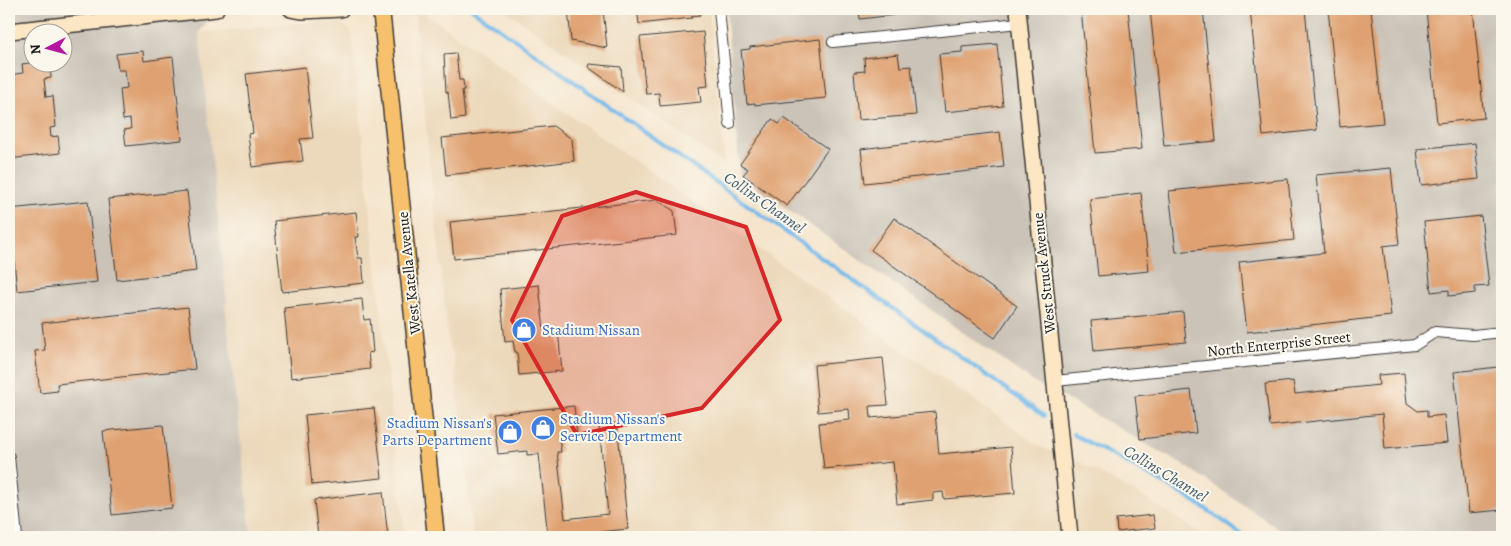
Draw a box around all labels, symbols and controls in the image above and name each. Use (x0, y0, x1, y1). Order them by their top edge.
north arrow (22, 22, 72, 72)
text: N (26, 43, 46, 55)
water label: Collins Channel (719, 167, 809, 239)
street label: West Katella Avenue (393, 210, 425, 336)
street label: West Struck Avenue (1028, 211, 1060, 336)
shop icon: Stadium Nissan (511, 317, 537, 343)
place label: Stadium Nissan (542, 320, 640, 340)
street label: North Enterprise Street (1206, 327, 1352, 361)
place label: Stadium Nissan's Service Department (560, 409, 682, 446)
place label: Stadium Nissan's Parts Department (382, 413, 492, 450)
shop icon: Stadium Nissan's Service Department (530, 415, 556, 441)
shop icon: Stadium Nissan's Parts Department (497, 419, 523, 445)
water label: Collins Channel (1119, 440, 1212, 508)

